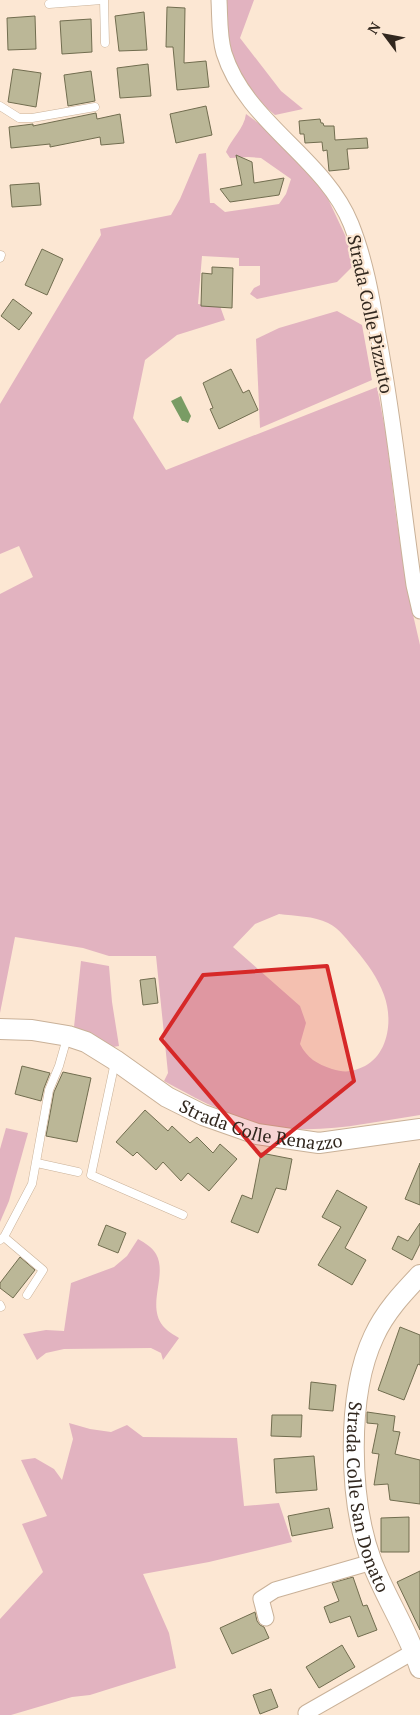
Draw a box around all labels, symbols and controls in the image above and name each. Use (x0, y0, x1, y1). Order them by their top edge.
north arrow (360, 10, 410, 60)
text: N (363, 18, 385, 37)
street label: Strada Colle Pizzuto (342, 233, 400, 395)
street label: Strada Colle Renazzo (175, 1093, 344, 1155)
street label: Strada Colle San Donato (342, 1400, 396, 1596)

